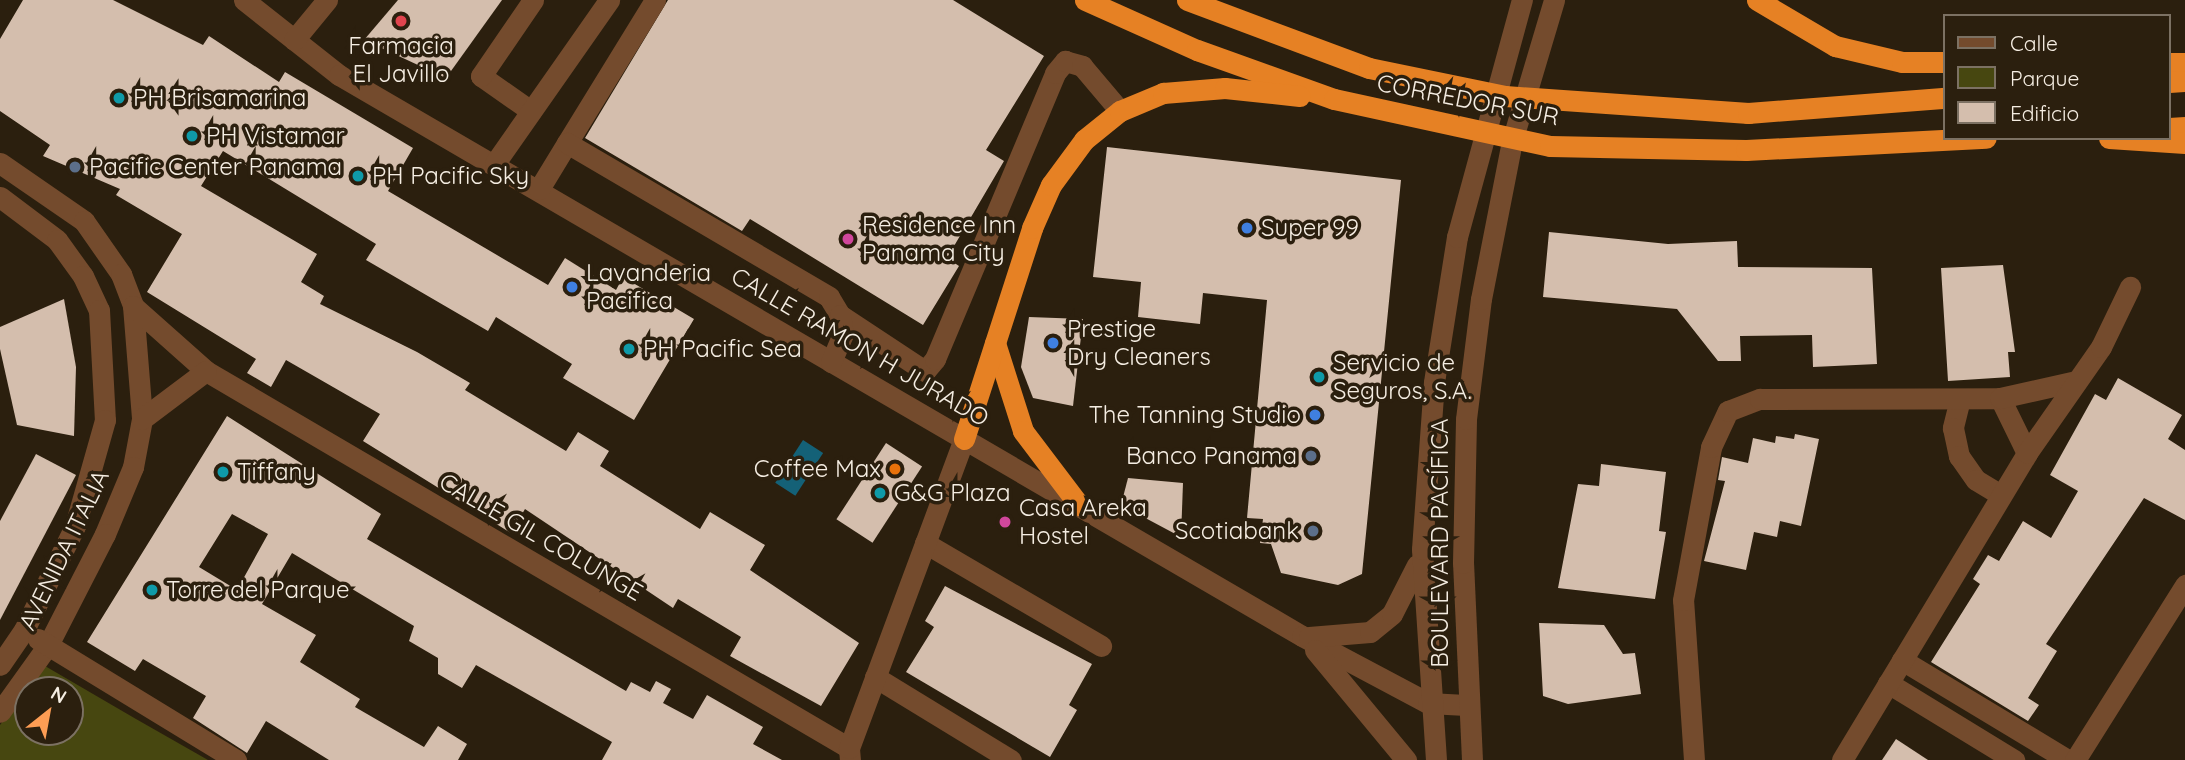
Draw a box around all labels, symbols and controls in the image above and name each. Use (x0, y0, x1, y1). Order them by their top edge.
marker: Farmacia El Javillo (393, 13, 409, 29)
legend (1944, 14, 2171, 140)
text: Calle (2010, 30, 2058, 56)
place label: Farmacia El Javillo (348, 32, 454, 88)
text: Parque (2010, 65, 2079, 91)
street label: CORREDOR SUR (1375, 68, 1561, 132)
place label: PH Brisamarina (133, 84, 306, 112)
marker: PH Brisamarina (111, 90, 127, 106)
text: Edificio (2010, 100, 2079, 126)
place label: PH Vistamar (206, 122, 345, 150)
marker: PH Vistamar (184, 128, 200, 144)
place label: Pacific Center Panama (89, 153, 342, 181)
marker: Pacific Center Panama (67, 159, 83, 175)
place label: PH Pacific Sky (372, 162, 529, 190)
marker: PH Pacific Sky (350, 168, 366, 184)
place label: Residence Inn Panama City (862, 211, 1016, 267)
place label: Super 99 (1261, 214, 1359, 242)
marker: Super 99 (1239, 220, 1255, 236)
marker: Residence Inn Panama City (840, 231, 856, 247)
place label: Lavanderia Pacifica (586, 259, 711, 315)
street label: CALLE RAMON H JURADO (726, 261, 994, 433)
marker: Lavanderia Pacifica (564, 279, 580, 295)
place label: Prestige Dry Cleaners (1067, 315, 1211, 371)
place label: PH Pacific Sea (643, 335, 802, 363)
marker: Prestige Dry Cleaners (1045, 335, 1061, 351)
marker: PH Pacific Sea (621, 341, 637, 357)
place label: Servicio de Seguros, S.A. (1333, 349, 1472, 405)
marker: Servicio de Seguros, S.A. (1311, 369, 1327, 385)
place label: The Tanning Studio (1088, 401, 1301, 429)
marker: The Tanning Studio (1307, 407, 1323, 423)
street label: BOULEVARD PACÍFICA (1426, 418, 1454, 668)
place label: Banco Panama (1126, 442, 1297, 470)
marker: Banco Panama (1303, 448, 1319, 464)
place label: Coffee Max (754, 455, 881, 483)
place label: Tiffany (237, 458, 316, 486)
marker: Coffee Max (887, 461, 903, 477)
marker: Tiffany (215, 464, 231, 480)
street label: AVENIDA ITALIA (13, 465, 115, 635)
street label: CALLE GIL COLUNGE (434, 467, 648, 607)
place label: G&G Plaza (894, 479, 1011, 507)
marker: G&G Plaza (872, 485, 888, 501)
place label: Casa Areka Hostel (1019, 494, 1147, 550)
marker: Casa Areka Hostel (997, 514, 1013, 530)
place label: Scotiabank (1175, 517, 1299, 545)
marker: Scotiabank (1305, 523, 1321, 539)
place label: Torre del Parque (166, 576, 350, 604)
marker: Torre del Parque (144, 582, 160, 598)
north arrow (14, 676, 84, 746)
text: N (47, 681, 71, 709)

